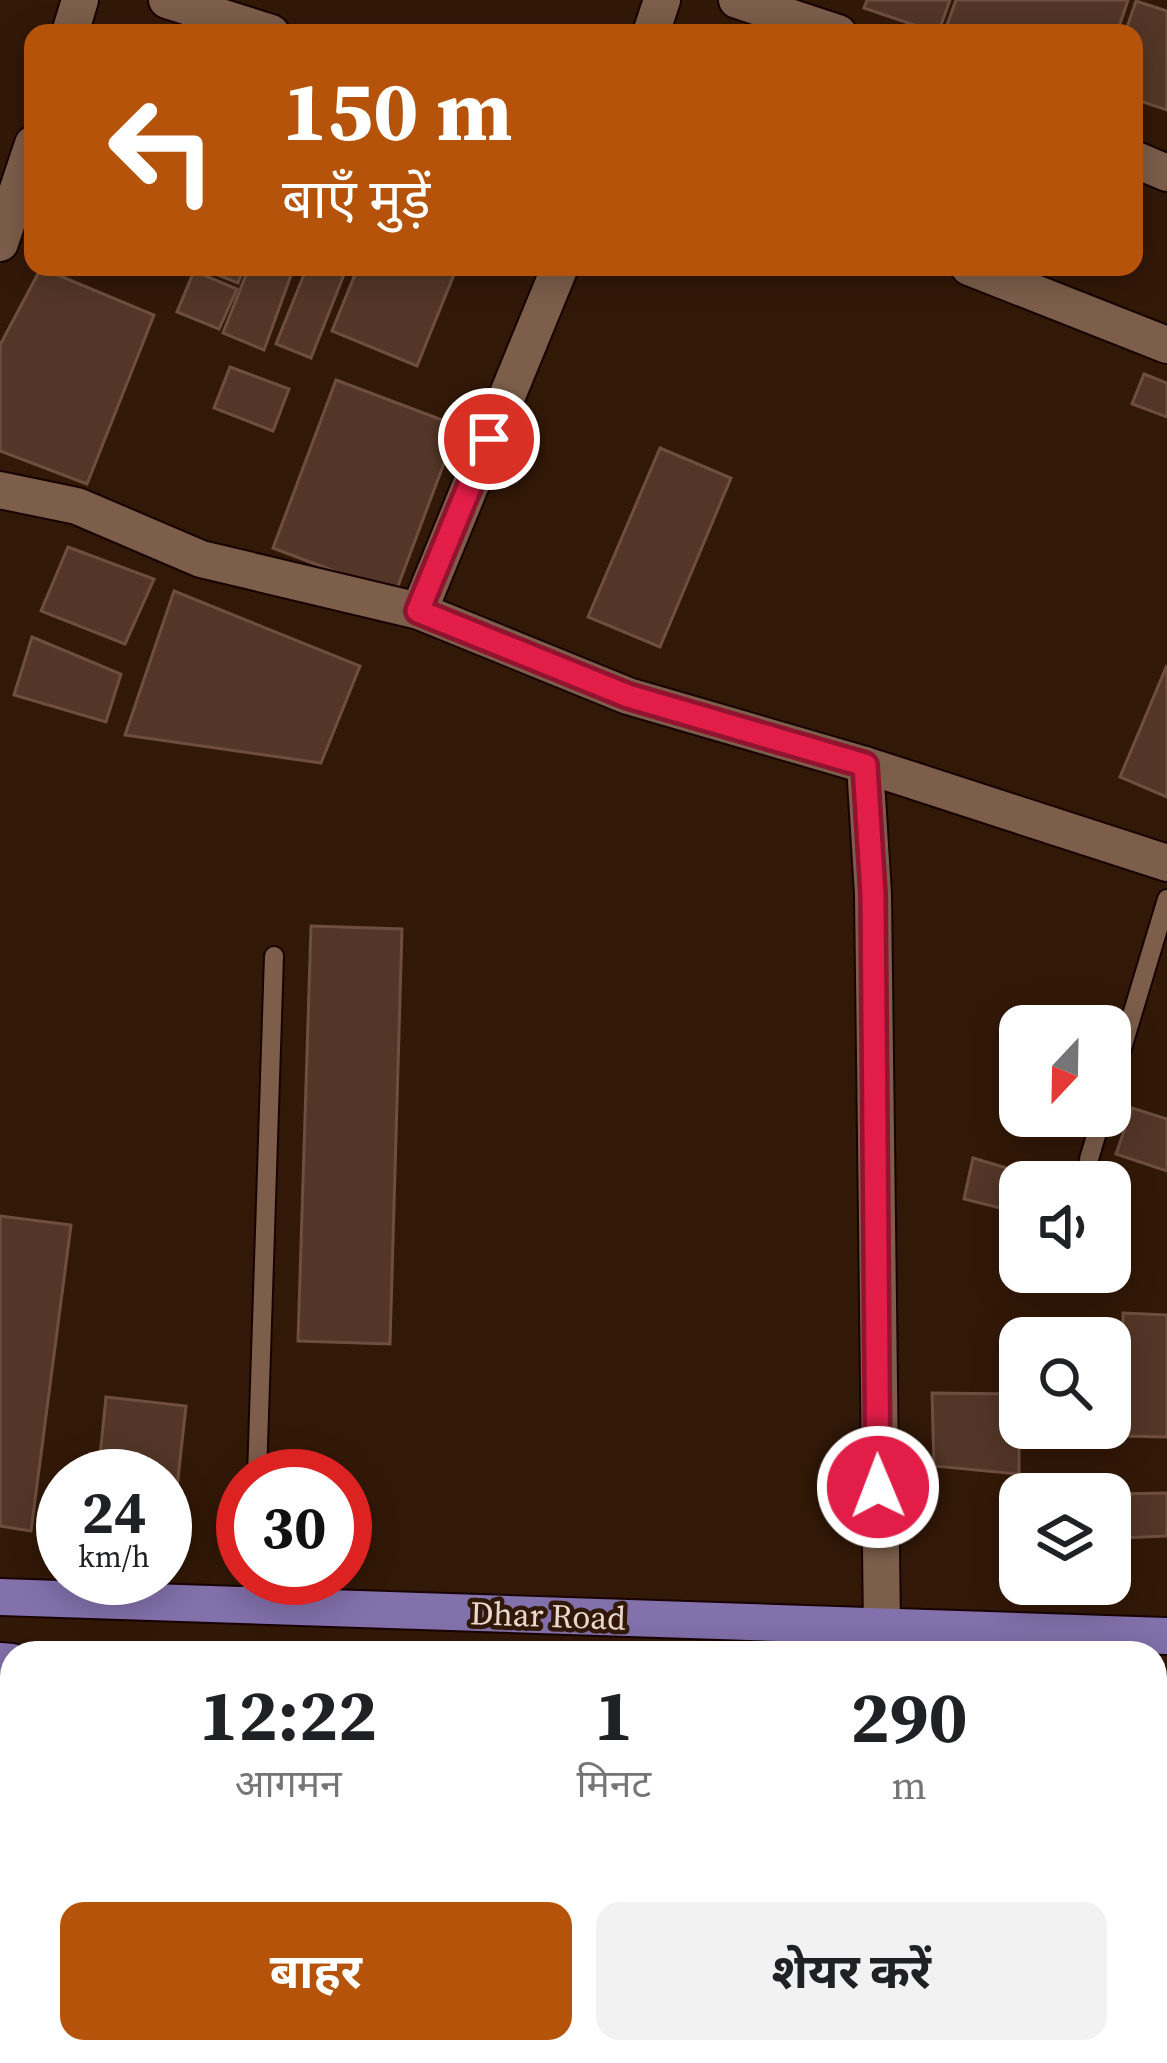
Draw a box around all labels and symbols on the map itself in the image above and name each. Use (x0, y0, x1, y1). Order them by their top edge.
pin (438, 388, 540, 490)
north arrow (999, 1005, 1131, 1137)
position arrow (815, 1424, 941, 1550)
speed limit sign: 30 (216, 1449, 372, 1605)
street label: Dhar Road (469, 1590, 627, 1641)

